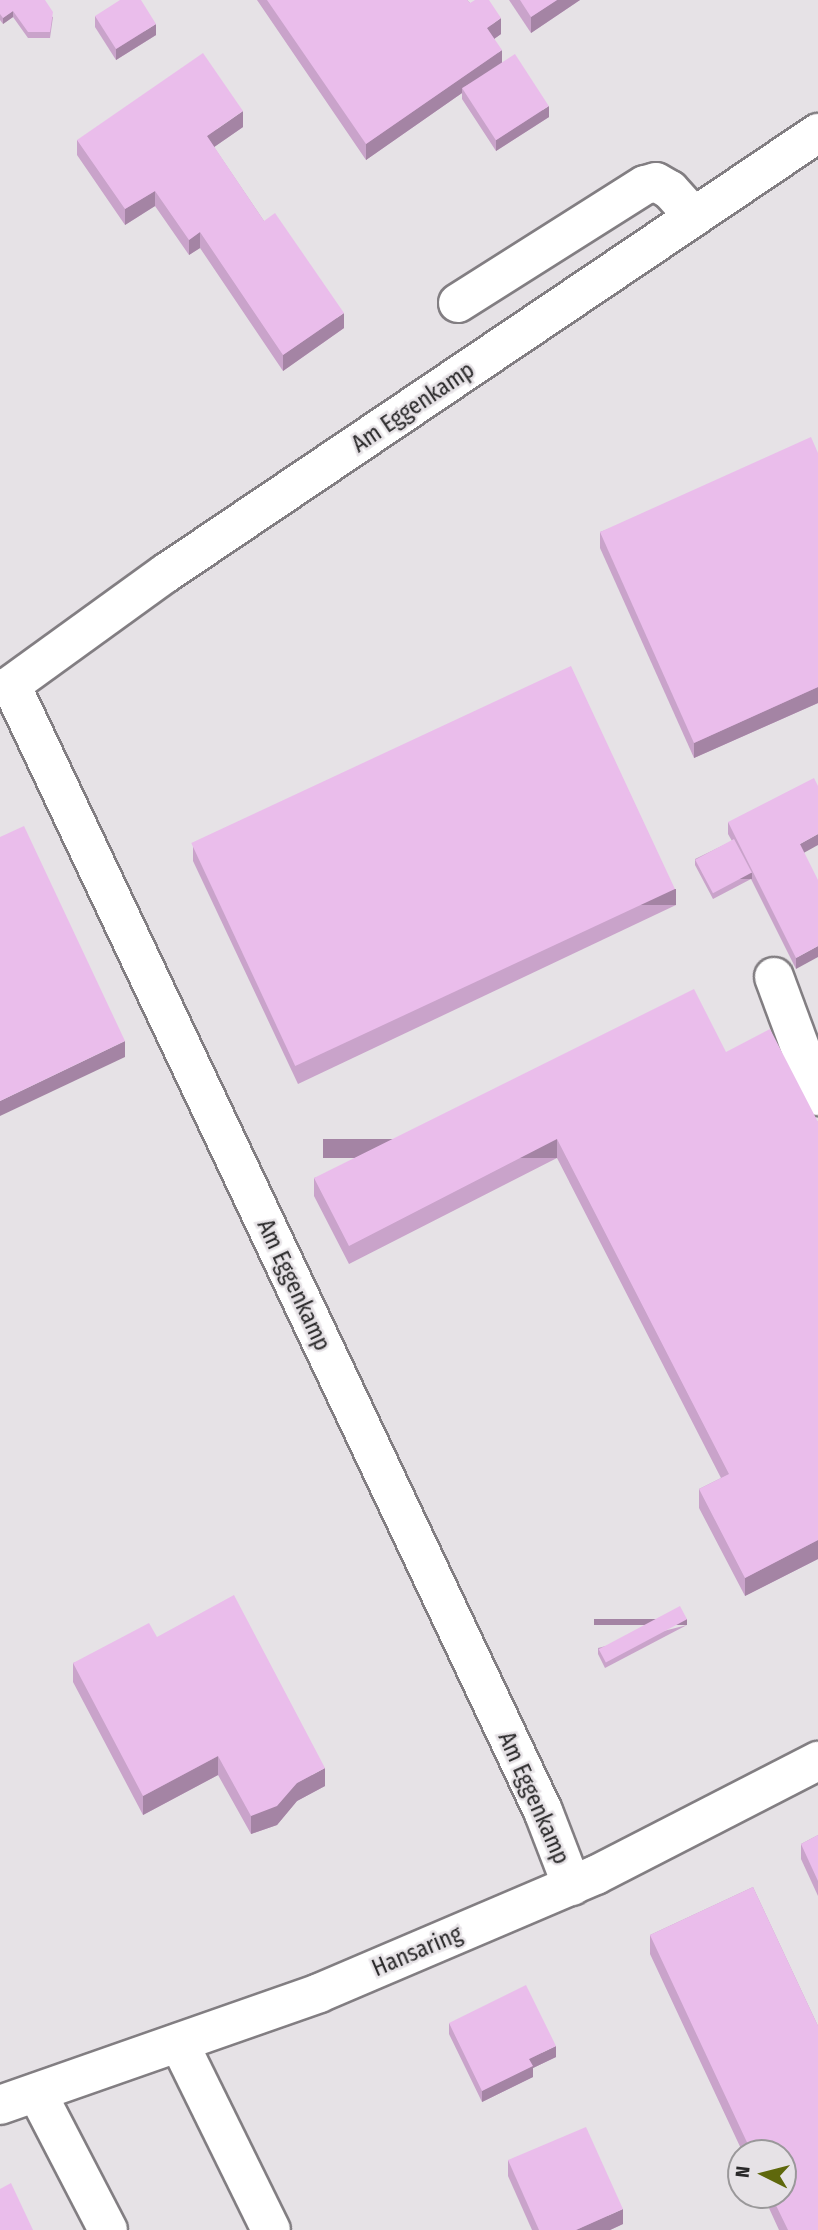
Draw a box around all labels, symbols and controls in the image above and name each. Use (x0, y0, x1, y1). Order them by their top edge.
street label: Am Eggenkamp (346, 356, 480, 458)
street label: Am Eggenkamp (252, 1215, 336, 1355)
street label: Am Eggenkamp (493, 1728, 575, 1868)
street label: Hansaring (368, 1920, 466, 1982)
north arrow (727, 2139, 797, 2209)
text: N (731, 2165, 755, 2179)

